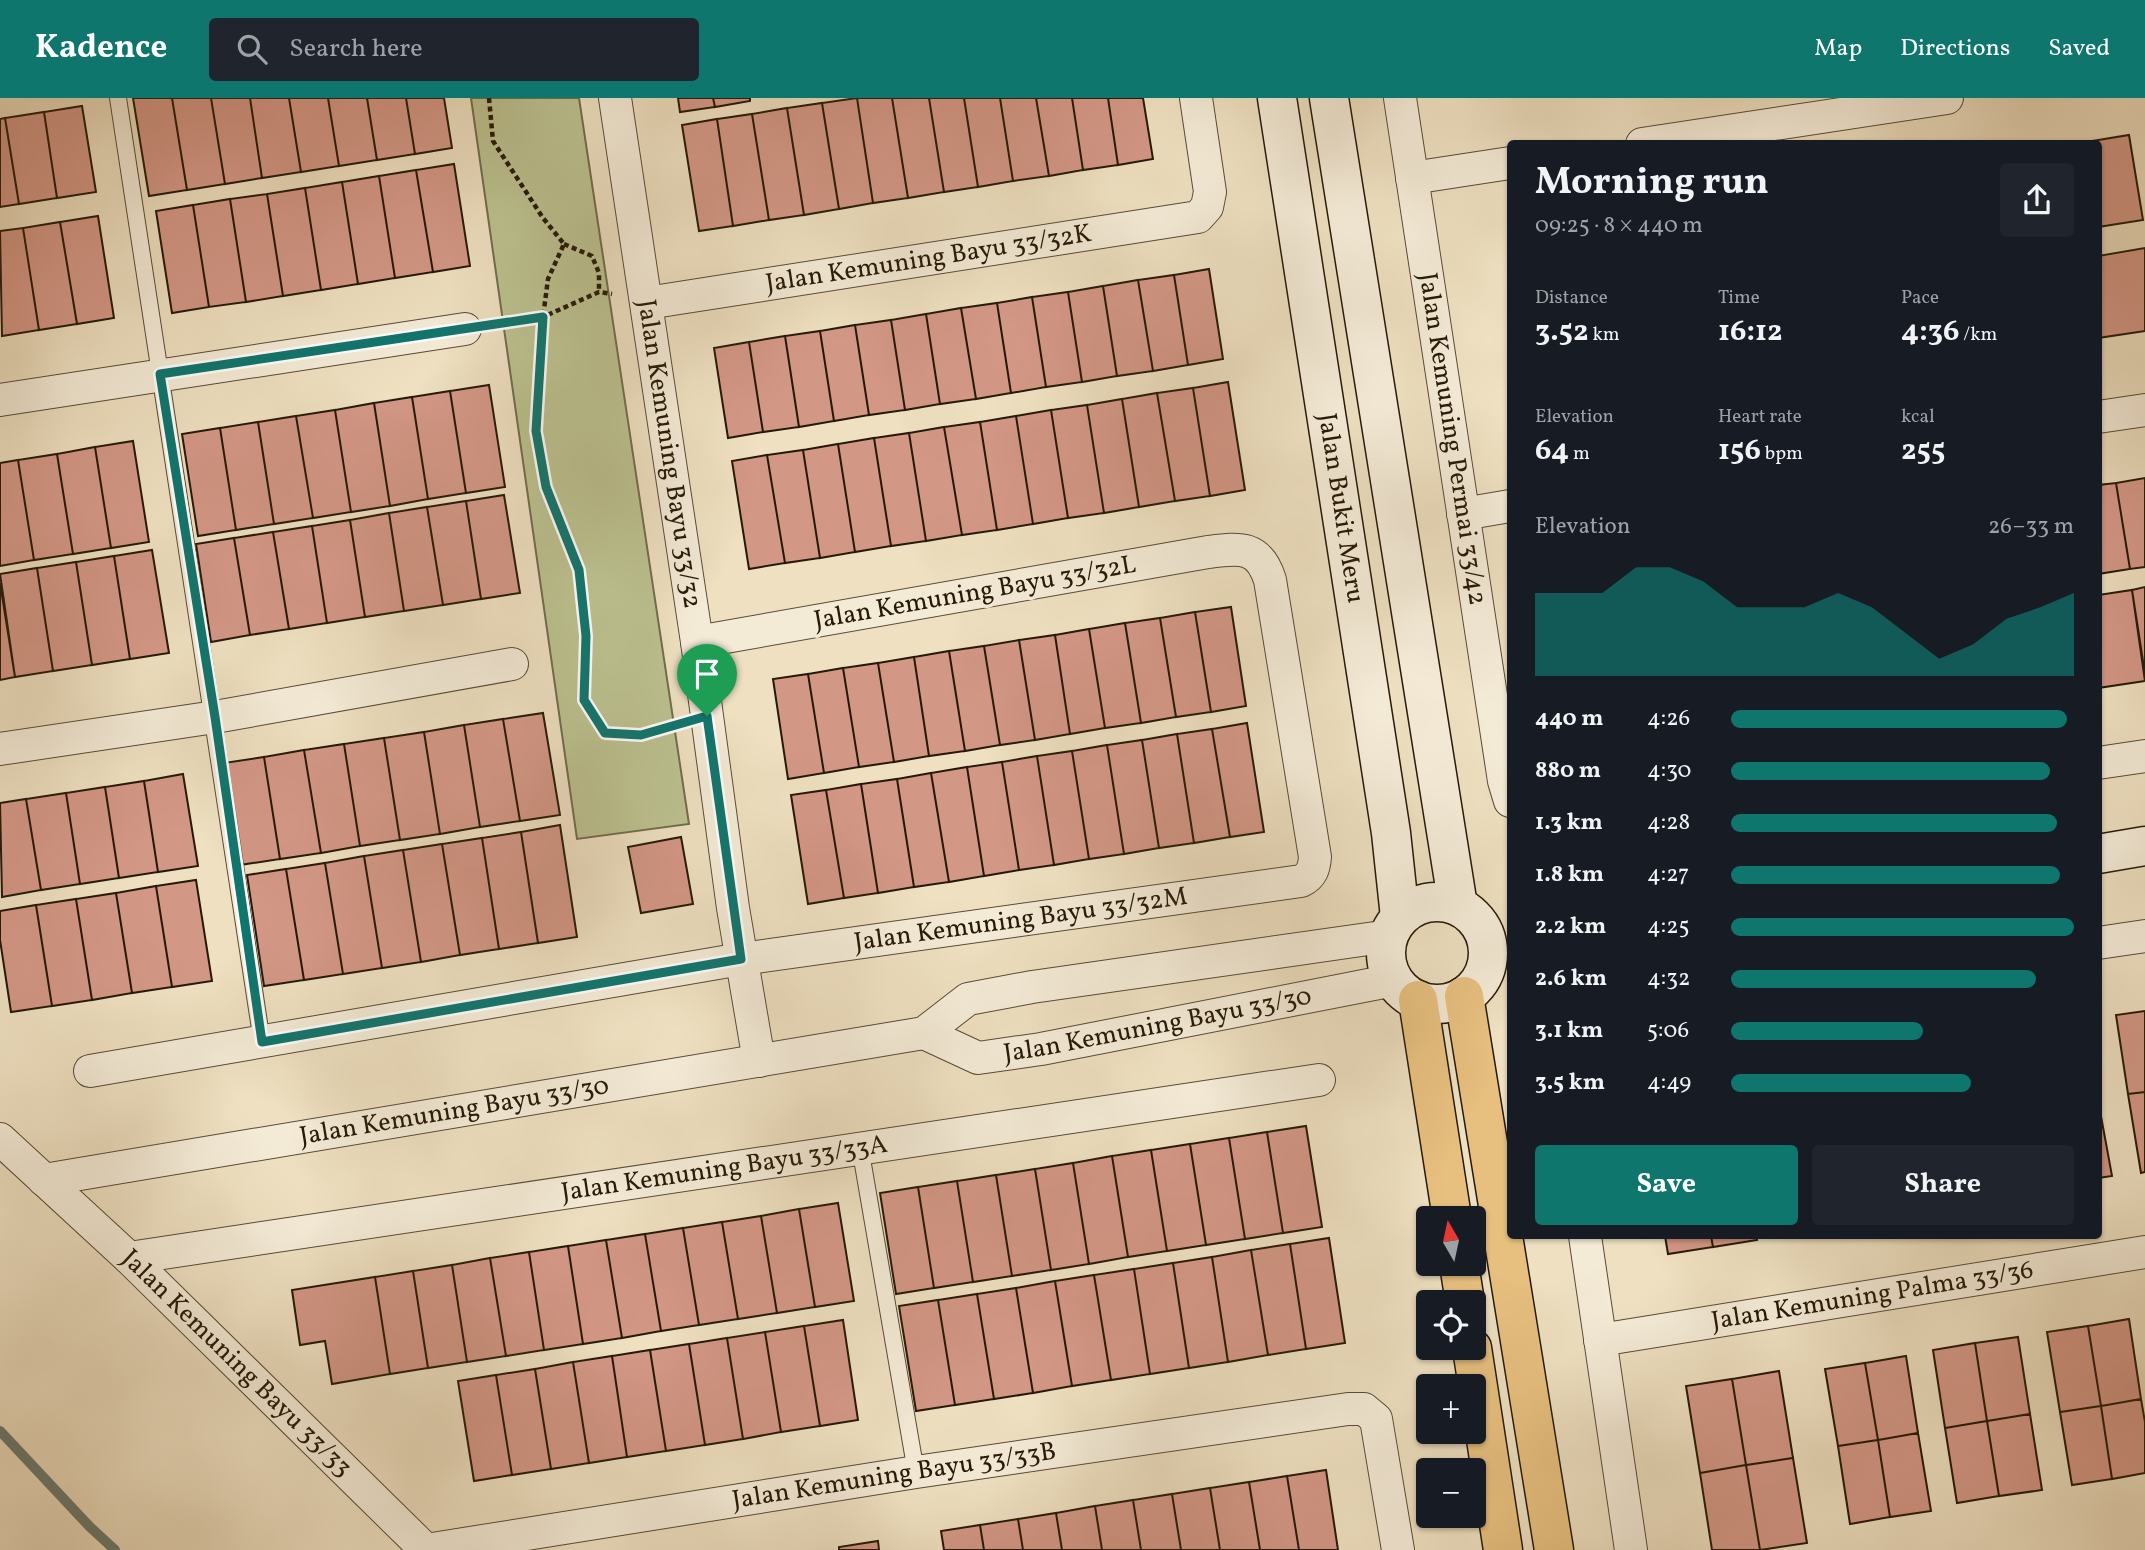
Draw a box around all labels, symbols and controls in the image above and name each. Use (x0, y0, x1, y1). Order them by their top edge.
search box (209, 18, 699, 81)
text: Kadence (35, 26, 167, 72)
icon: search (233, 30, 271, 68)
text: Search here (289, 31, 423, 67)
text: Map (1814, 32, 1862, 66)
text: Directions (1900, 32, 2010, 66)
text: Saved (2048, 32, 2110, 66)
text: Morning run (1535, 157, 1769, 210)
button: share (2000, 163, 2074, 237)
text: 09:25 · 8 × 440 m (1535, 210, 1703, 242)
street label: Jalan Kemuning Bayu 33/32K (763, 216, 1094, 302)
street label: Jalan Kemuning Permai 33/42 (1409, 270, 1495, 608)
text: Distance (1535, 285, 1608, 311)
text: Time (1718, 285, 1760, 311)
text: Pace (1901, 285, 1939, 311)
street label: Jalan Kemuning Bayu 33/32 (628, 297, 710, 611)
text: 3.52 (1535, 311, 1589, 353)
text: 16:12 (1718, 311, 1783, 353)
text: 4:36 (1901, 311, 1959, 353)
text: km (1589, 322, 1620, 348)
text: /km (1959, 322, 1997, 348)
text: Elevation (1535, 404, 1614, 430)
text: Heart rate (1718, 404, 1802, 430)
text: kcal (1901, 404, 1935, 430)
street label: Jalan Bukit Meru (1308, 411, 1373, 606)
text: 64 (1535, 430, 1569, 472)
text: 156 (1718, 430, 1761, 472)
text: 255 (1901, 430, 1945, 472)
text: m (1569, 441, 1590, 467)
text: bpm (1761, 441, 1803, 467)
text: Elevation (1535, 511, 1631, 543)
text: 26–33 m (1988, 511, 2074, 543)
street label: Jalan Kemuning Bayu 33/32L (811, 547, 1139, 639)
pin (677, 644, 737, 716)
icon: arrive (688, 655, 726, 693)
text: 440 m (1535, 703, 1603, 735)
text: 4:26 (1647, 703, 1690, 735)
text: 880 m (1535, 755, 1601, 787)
text: 4:30 (1647, 755, 1691, 787)
text: 1.3 km (1535, 807, 1603, 839)
text: 4:28 (1647, 807, 1690, 839)
text: 1.8 km (1535, 859, 1604, 891)
text: 4:27 (1647, 859, 1689, 891)
street label: Jalan Kemuning Bayu 33/32M (852, 879, 1190, 961)
text: 2.2 km (1535, 911, 1606, 943)
text: 4:25 (1647, 911, 1690, 943)
text: 2.6 km (1535, 963, 1607, 995)
text: 4:32 (1647, 963, 1690, 995)
street label: Jalan Kemuning Bayu 33/30 (1001, 979, 1315, 1072)
text: 3.1 km (1535, 1015, 1603, 1047)
text: 5:06 (1647, 1015, 1689, 1047)
text: 3.5 km (1535, 1067, 1605, 1099)
text: 4:49 (1647, 1067, 1691, 1099)
street label: Jalan Kemuning Bayu 33/30 (297, 1068, 612, 1155)
street label: Jalan Kemuning Bayu 33/33A (559, 1127, 890, 1211)
button: Save (1535, 1145, 1798, 1225)
button: Share (1812, 1145, 2074, 1225)
north arrow (1416, 1206, 1486, 1276)
map controls (1416, 1206, 1486, 1528)
street label: Jalan Kemuning Bayu 33/33 (113, 1241, 360, 1485)
street label: Jalan Kemuning Palma 33/36 (1709, 1252, 2036, 1340)
button: locate (1416, 1290, 1486, 1360)
button: + (1416, 1374, 1486, 1444)
street label: Jalan Kemuning Bayu 33/33B (730, 1434, 1059, 1519)
button: − (1416, 1458, 1486, 1528)

